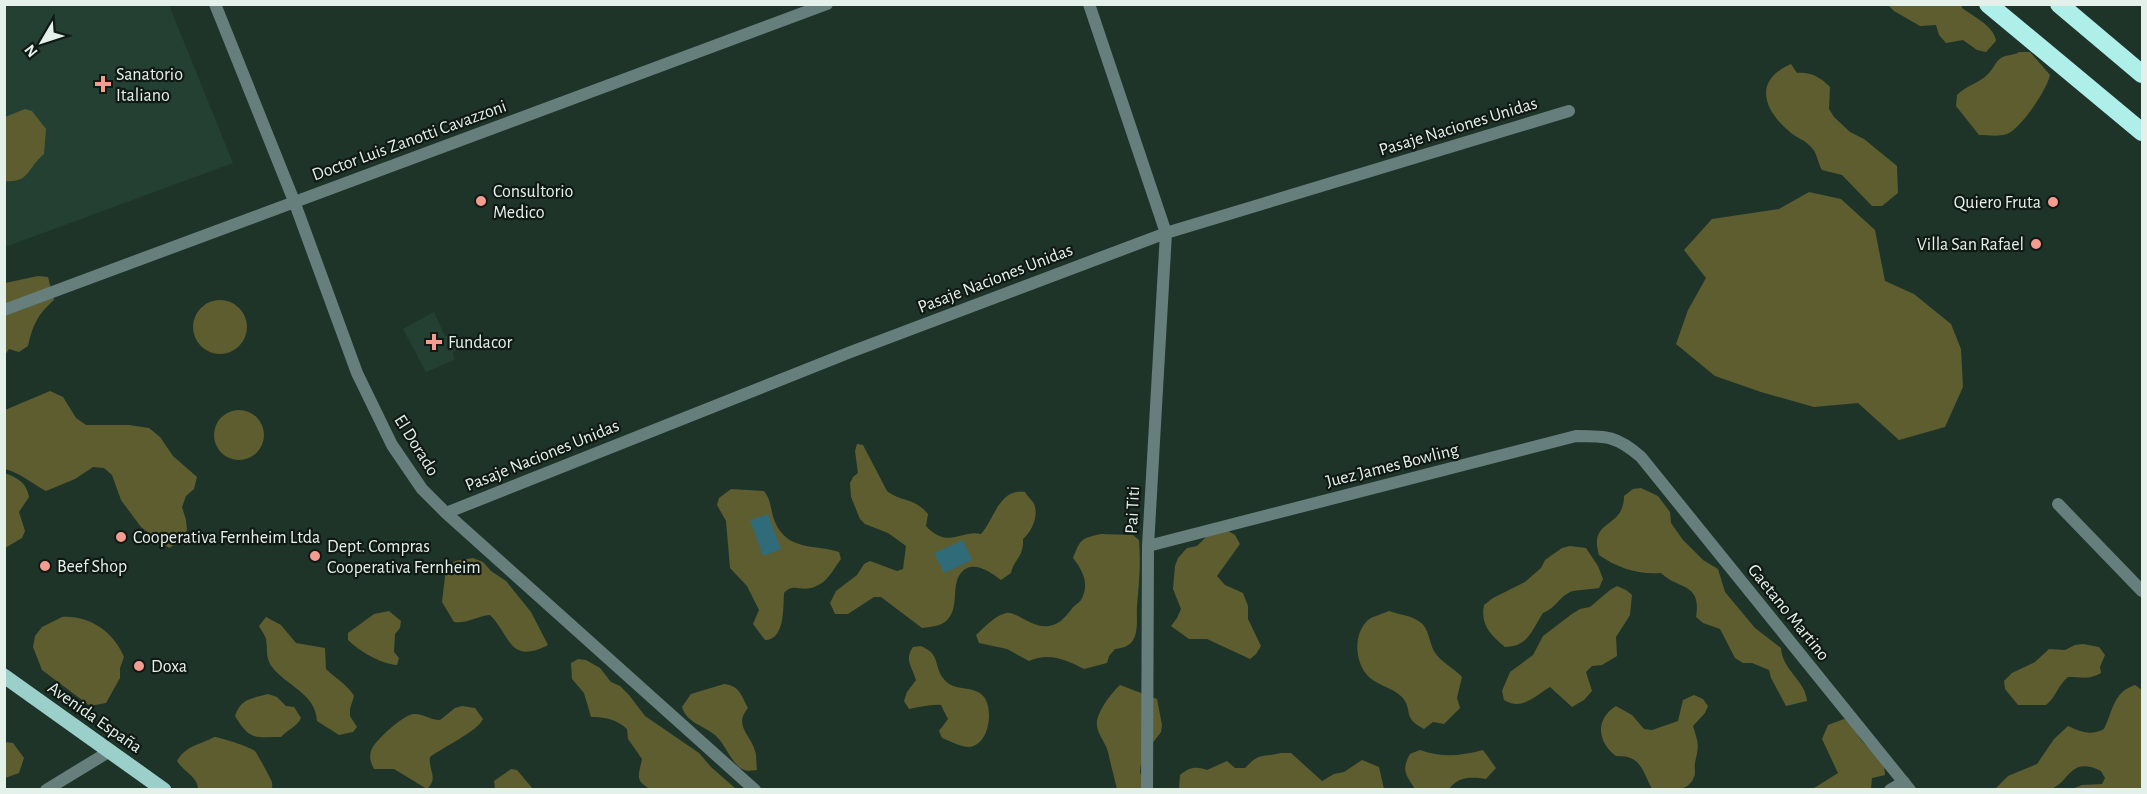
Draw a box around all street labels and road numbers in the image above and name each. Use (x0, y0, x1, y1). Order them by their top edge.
street label: Pasaje Naciones Unidas (1377, 94, 1540, 160)
street label: Doctor Luis Zanotti Cavazzoni (310, 97, 509, 185)
street label: Pasaje Naciones Unidas (915, 241, 1075, 317)
street label: El Dorado (390, 412, 442, 479)
street label: Pasaje Naciones Unidas (463, 417, 622, 495)
street label: Juez James Bowling (1324, 441, 1461, 491)
street label: Pai Titi (1123, 486, 1143, 534)
street label: Gaetano Martino (1744, 561, 1833, 664)
street label: Avenida España (44, 679, 145, 757)

